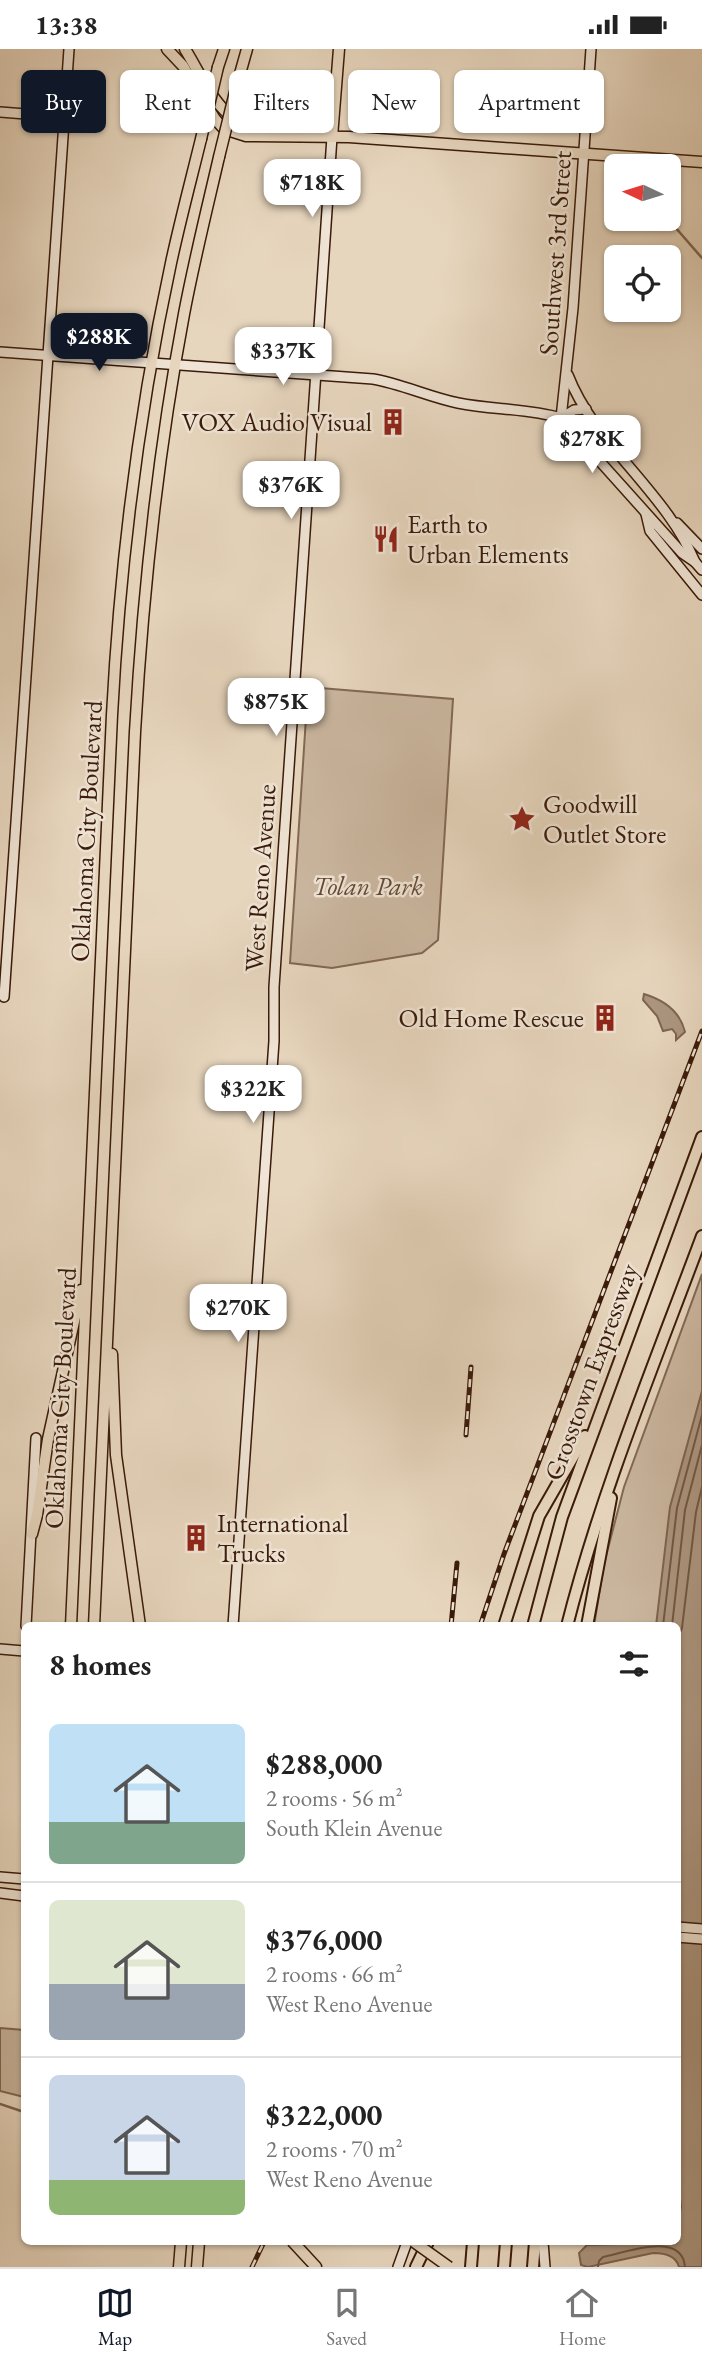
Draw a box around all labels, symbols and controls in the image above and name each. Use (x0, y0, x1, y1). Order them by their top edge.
text: 13:38 (35, 8, 97, 42)
chip: Buy (21, 70, 106, 133)
chip: Rent (120, 70, 215, 133)
chip: Filters (229, 70, 334, 133)
chip: New (348, 70, 440, 133)
chip: Apartment (454, 70, 604, 133)
street label: Southwest 3rd Street (531, 149, 579, 357)
north arrow (604, 154, 681, 231)
map controls (604, 154, 681, 322)
pin: $718K (263, 159, 361, 219)
text: $718K (280, 167, 344, 197)
button: locate (604, 245, 681, 322)
pin: $288K (50, 313, 148, 373)
text: $288K (67, 321, 131, 351)
pin: $337K (234, 327, 332, 387)
text: $337K (251, 335, 315, 365)
place label: VOX Audio Visual (182, 405, 372, 439)
building icon: VOX Audio Visual (378, 407, 408, 437)
pin: $278K (543, 415, 641, 475)
text: $278K (560, 423, 624, 453)
pin: $376K (242, 461, 340, 521)
text: $376K (259, 469, 323, 499)
place label: Earth to Urban Elements (407, 507, 569, 571)
restaurant icon: Earth to Urban Elements (371, 524, 401, 554)
pin: $875K (227, 679, 325, 738)
text: $875K (244, 686, 308, 716)
street label: Oklahoma City Boulevard (62, 699, 110, 963)
street label: West Reno Avenue (236, 783, 284, 973)
place label: Goodwill Outlet Store (543, 787, 666, 851)
place icon: Goodwill Outlet Store (507, 804, 537, 834)
park label: Tolan Park (313, 869, 423, 903)
place label: Old Home Rescue (399, 1001, 584, 1035)
building icon: Old Home Rescue (590, 1003, 620, 1033)
pin: $322K (204, 1065, 302, 1125)
text: $322K (221, 1073, 285, 1103)
street label: Crosstown Expressway (536, 1258, 646, 1485)
street label: Oklahoma City Boulevard (36, 1266, 84, 1530)
pin: $270K (189, 1285, 287, 1344)
text: $270K (206, 1292, 270, 1322)
place label: International Trucks (217, 1506, 348, 1570)
building icon: International Trucks (181, 1523, 211, 1553)
text: 8 homes (49, 1645, 151, 1684)
icon: filters (615, 1645, 653, 1683)
text: $288,000 (266, 1744, 382, 1783)
icon: home (105, 1752, 189, 1836)
text: 2 rooms · 56 m² (266, 1783, 403, 1813)
text: South Klein Avenue (266, 1813, 442, 1843)
text: $376,000 (266, 1920, 382, 1959)
icon: home (105, 1928, 189, 2012)
text: 2 rooms · 66 m² (266, 1959, 403, 1989)
text: West Reno Avenue (266, 1989, 433, 2019)
text: $322,000 (266, 2095, 382, 2134)
icon: home (105, 2103, 189, 2187)
text: 2 rooms · 70 m² (266, 2134, 403, 2164)
text: West Reno Avenue (266, 2164, 433, 2194)
tab: Map (96, 2284, 134, 2351)
tab: Saved (326, 2284, 367, 2351)
tab: Home (559, 2284, 606, 2351)

